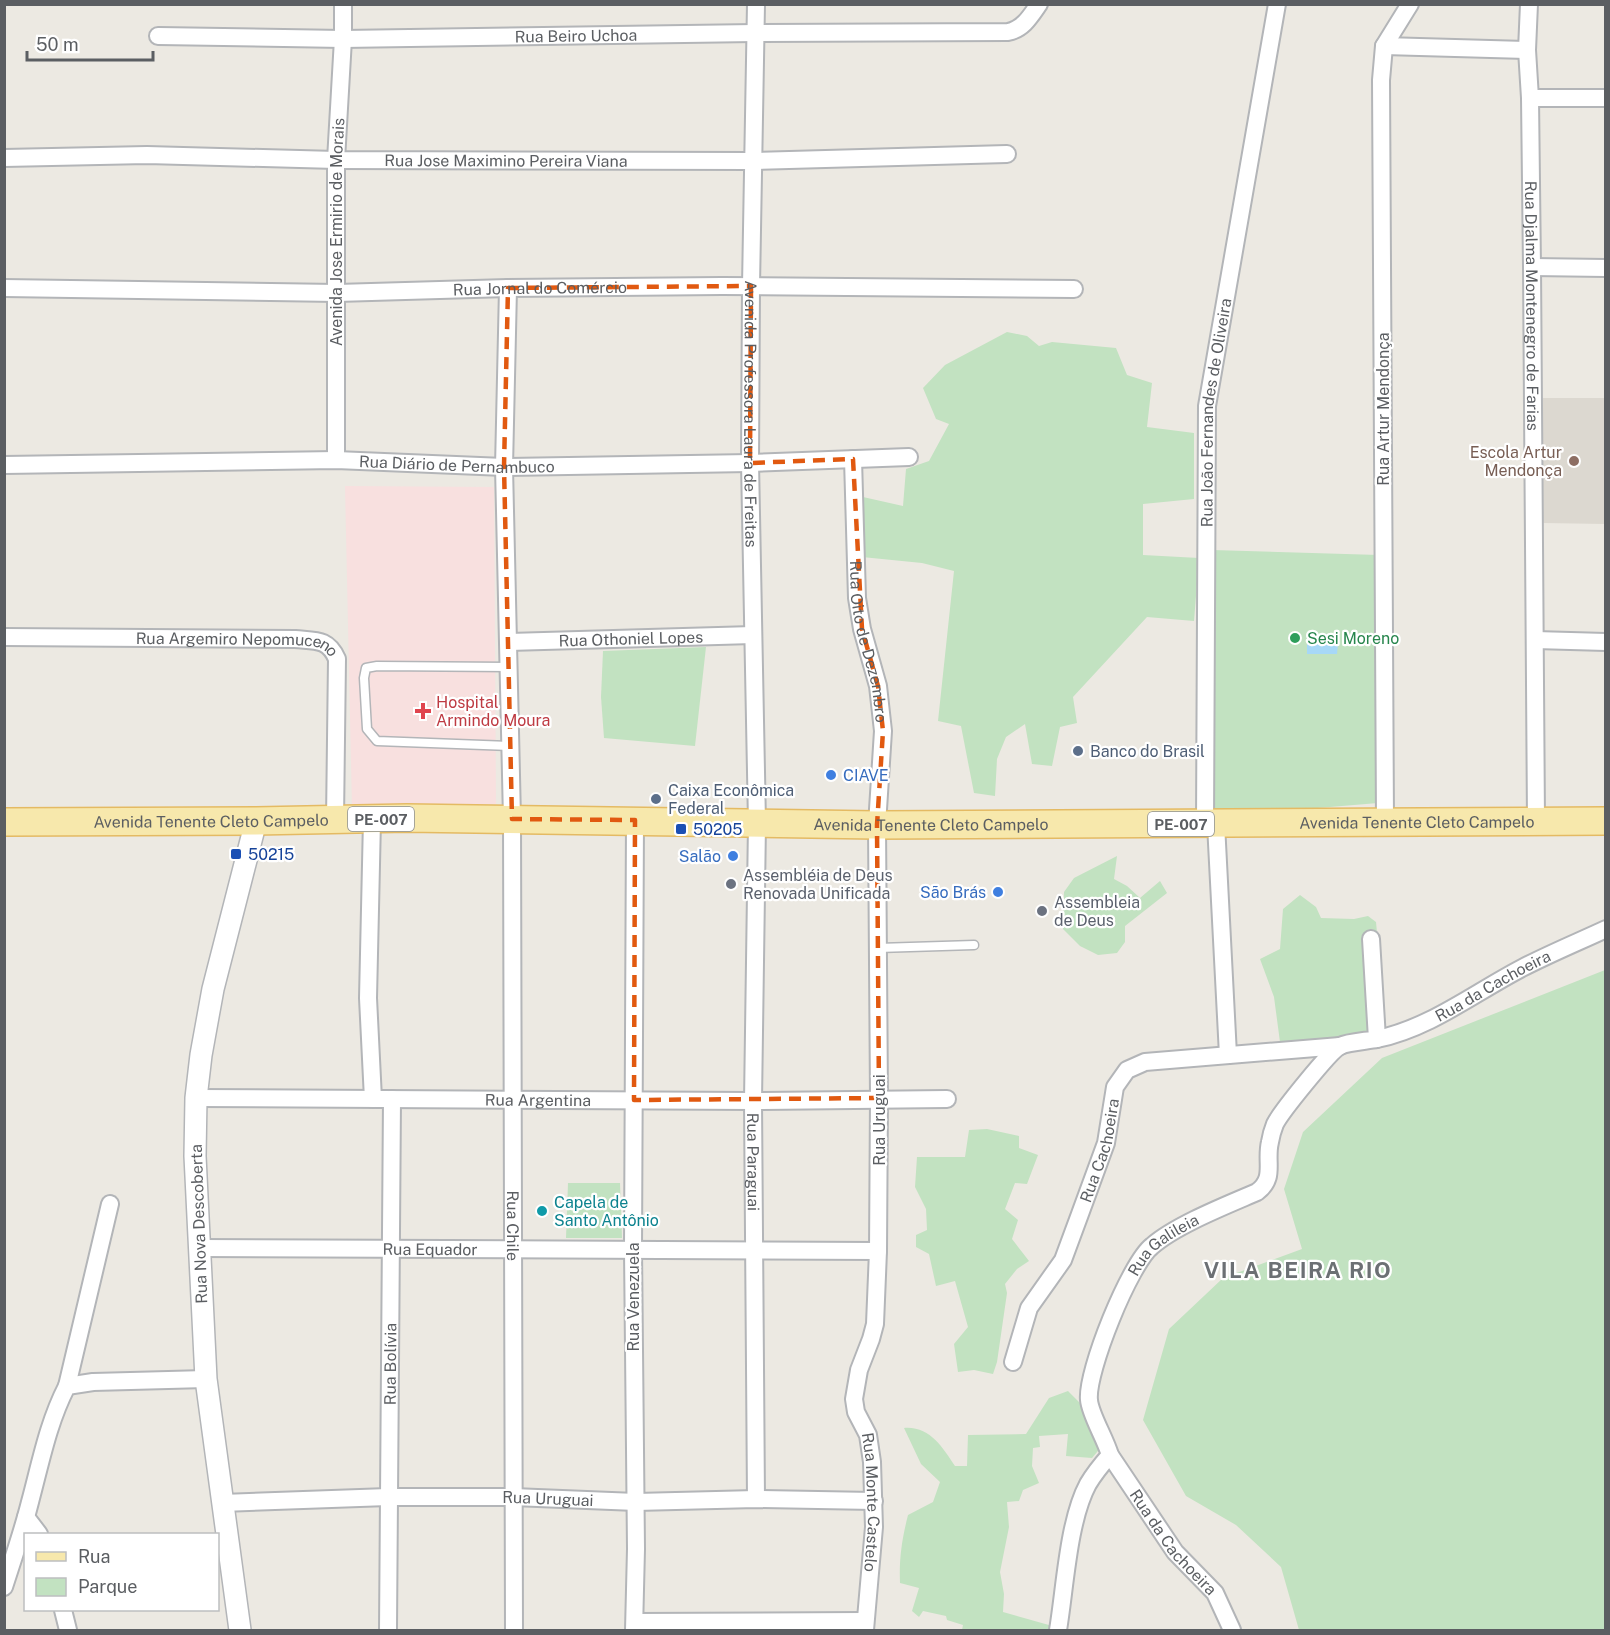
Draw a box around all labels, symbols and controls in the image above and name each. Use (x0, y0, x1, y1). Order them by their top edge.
scale bar (27, 24, 153, 62)
street label: Rua Beiro Uchoa (515, 25, 637, 46)
text: 50 m (36, 34, 79, 55)
street label: Avenida Jose Ermirio de Morais (327, 117, 348, 346)
street label: Rua Jose Maximino Pereira Viana (384, 151, 628, 170)
street label: Rua Djalma Montenegro de Farias (1521, 181, 1543, 431)
street label: Rua Jornal do Comércio (453, 277, 627, 299)
street label: Avenida Professora Laura de Freitas (740, 280, 761, 548)
street label: Rua João Fernandes de Oliveira (1197, 297, 1235, 527)
street label: Rua Artur Mendonça (1374, 332, 1393, 486)
place label: Escola Artur Mendonça (1470, 443, 1562, 480)
street label: Rua Diário de Pernambuco (359, 451, 555, 477)
marker: Escola Artur Mendonça (1567, 454, 1581, 468)
street label: Rua Oito de Dezembro (846, 560, 891, 724)
street label: Rua Othoniel Lopes (558, 627, 703, 650)
street label: Rua Argemiro Nepomuceno (136, 628, 343, 660)
place label: Sesi Moreno (1307, 629, 1399, 648)
marker: Sesi Moreno (1288, 631, 1302, 645)
place label: Hospital Armindo Moura (436, 693, 550, 730)
marker: Hospital Armindo Moura (414, 702, 432, 720)
place label: Banco do Brasil (1090, 742, 1205, 761)
marker: Banco do Brasil (1071, 744, 1085, 758)
place label: CIAVE (843, 766, 889, 785)
marker: CIAVE (824, 768, 838, 782)
place label: Caixa Econômica Federal (668, 781, 794, 818)
marker: Caixa Econômica Federal (649, 792, 663, 806)
road number: PE-007 (348, 807, 414, 831)
street label: Avenida Tenente Cleto Campelo (93, 810, 329, 831)
road number: PE-007 (1148, 812, 1214, 836)
street label: Avenida Tenente Cleto Campelo (1299, 812, 1535, 832)
street label: Avenida Tenente Cleto Campelo (813, 815, 1049, 835)
place label: 50205 (693, 820, 743, 839)
marker: 50205 (674, 822, 688, 836)
place label: 50215 (248, 845, 294, 864)
marker: 50215 (229, 847, 243, 861)
place label: Salão (679, 847, 721, 866)
marker: Salão (726, 849, 740, 863)
place label: Assembléia de Deus Renovada Unificada (743, 866, 893, 903)
marker: Assembléia de Deus Renovada Unificada (724, 877, 738, 891)
place label: São Brás (920, 883, 986, 902)
marker: São Brás (991, 885, 1005, 899)
place label: Assembleia de Deus (1054, 893, 1140, 930)
marker: Assembleia de Deus (1035, 904, 1049, 918)
street label: Rua da Cachoeira (1432, 946, 1553, 1025)
street label: Rua Uruguai (870, 1074, 889, 1166)
street label: Rua Argentina (485, 1090, 591, 1110)
street label: Rua Cachoeira (1076, 1097, 1123, 1205)
street label: Rua Paraguai (744, 1113, 763, 1211)
street label: Rua Nova Descoberta (187, 1144, 211, 1304)
street label: Rua Chile (503, 1191, 523, 1261)
place label: Capela de Santo Antônio (554, 1193, 659, 1230)
marker: Capela de Santo Antônio (535, 1204, 549, 1218)
street label: Rua Galileia (1124, 1210, 1202, 1279)
street label: Rua Equador (382, 1239, 478, 1259)
street label: Rua Venezuela (624, 1242, 643, 1352)
district label: VILA BEIRA RIO (1204, 1257, 1392, 1283)
street label: Rua Bolívia (380, 1323, 400, 1405)
street label: Rua Monte Castelo (858, 1431, 883, 1573)
street label: Rua da Cachoeira (1126, 1486, 1221, 1599)
street label: Rua Uruguai (502, 1488, 594, 1510)
legend (24, 1533, 219, 1611)
text: Rua (78, 1546, 110, 1567)
text: Parque (78, 1576, 138, 1597)

